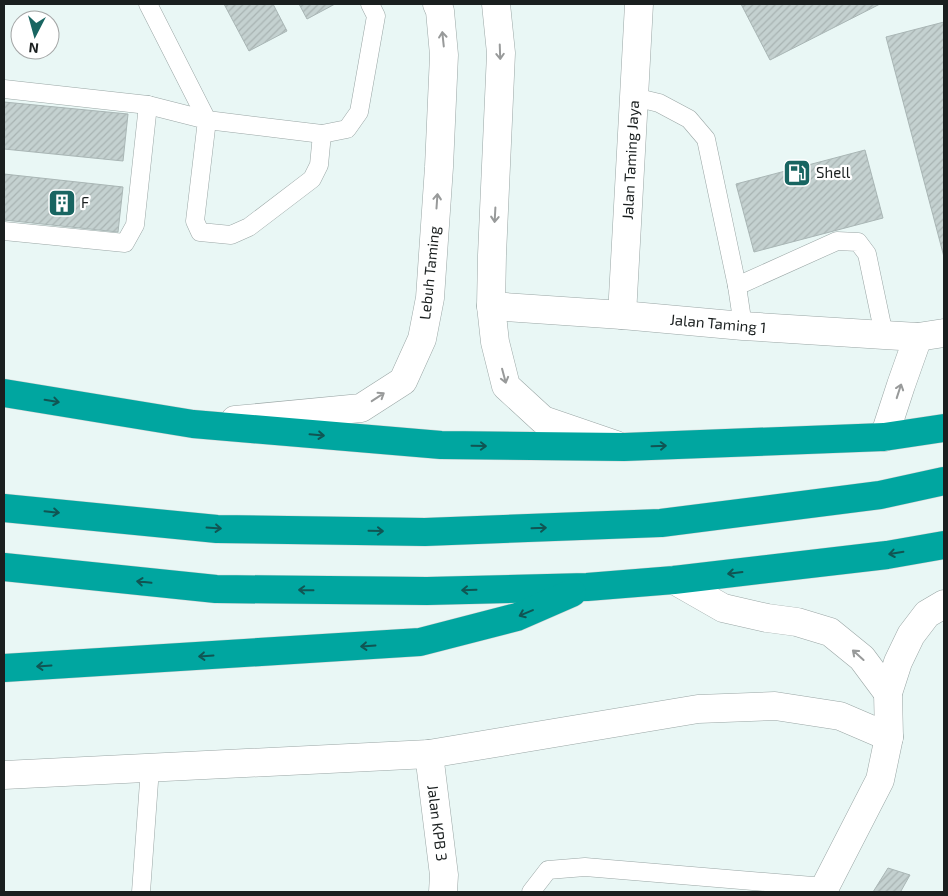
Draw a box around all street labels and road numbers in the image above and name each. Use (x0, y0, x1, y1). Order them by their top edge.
street label: Jalan Taming Jaya (618, 100, 642, 220)
street label: Lebuh Taming (415, 225, 443, 321)
street label: Jalan Taming 1 (669, 310, 767, 336)
street label: Jalan KPB 3 (424, 784, 452, 862)

